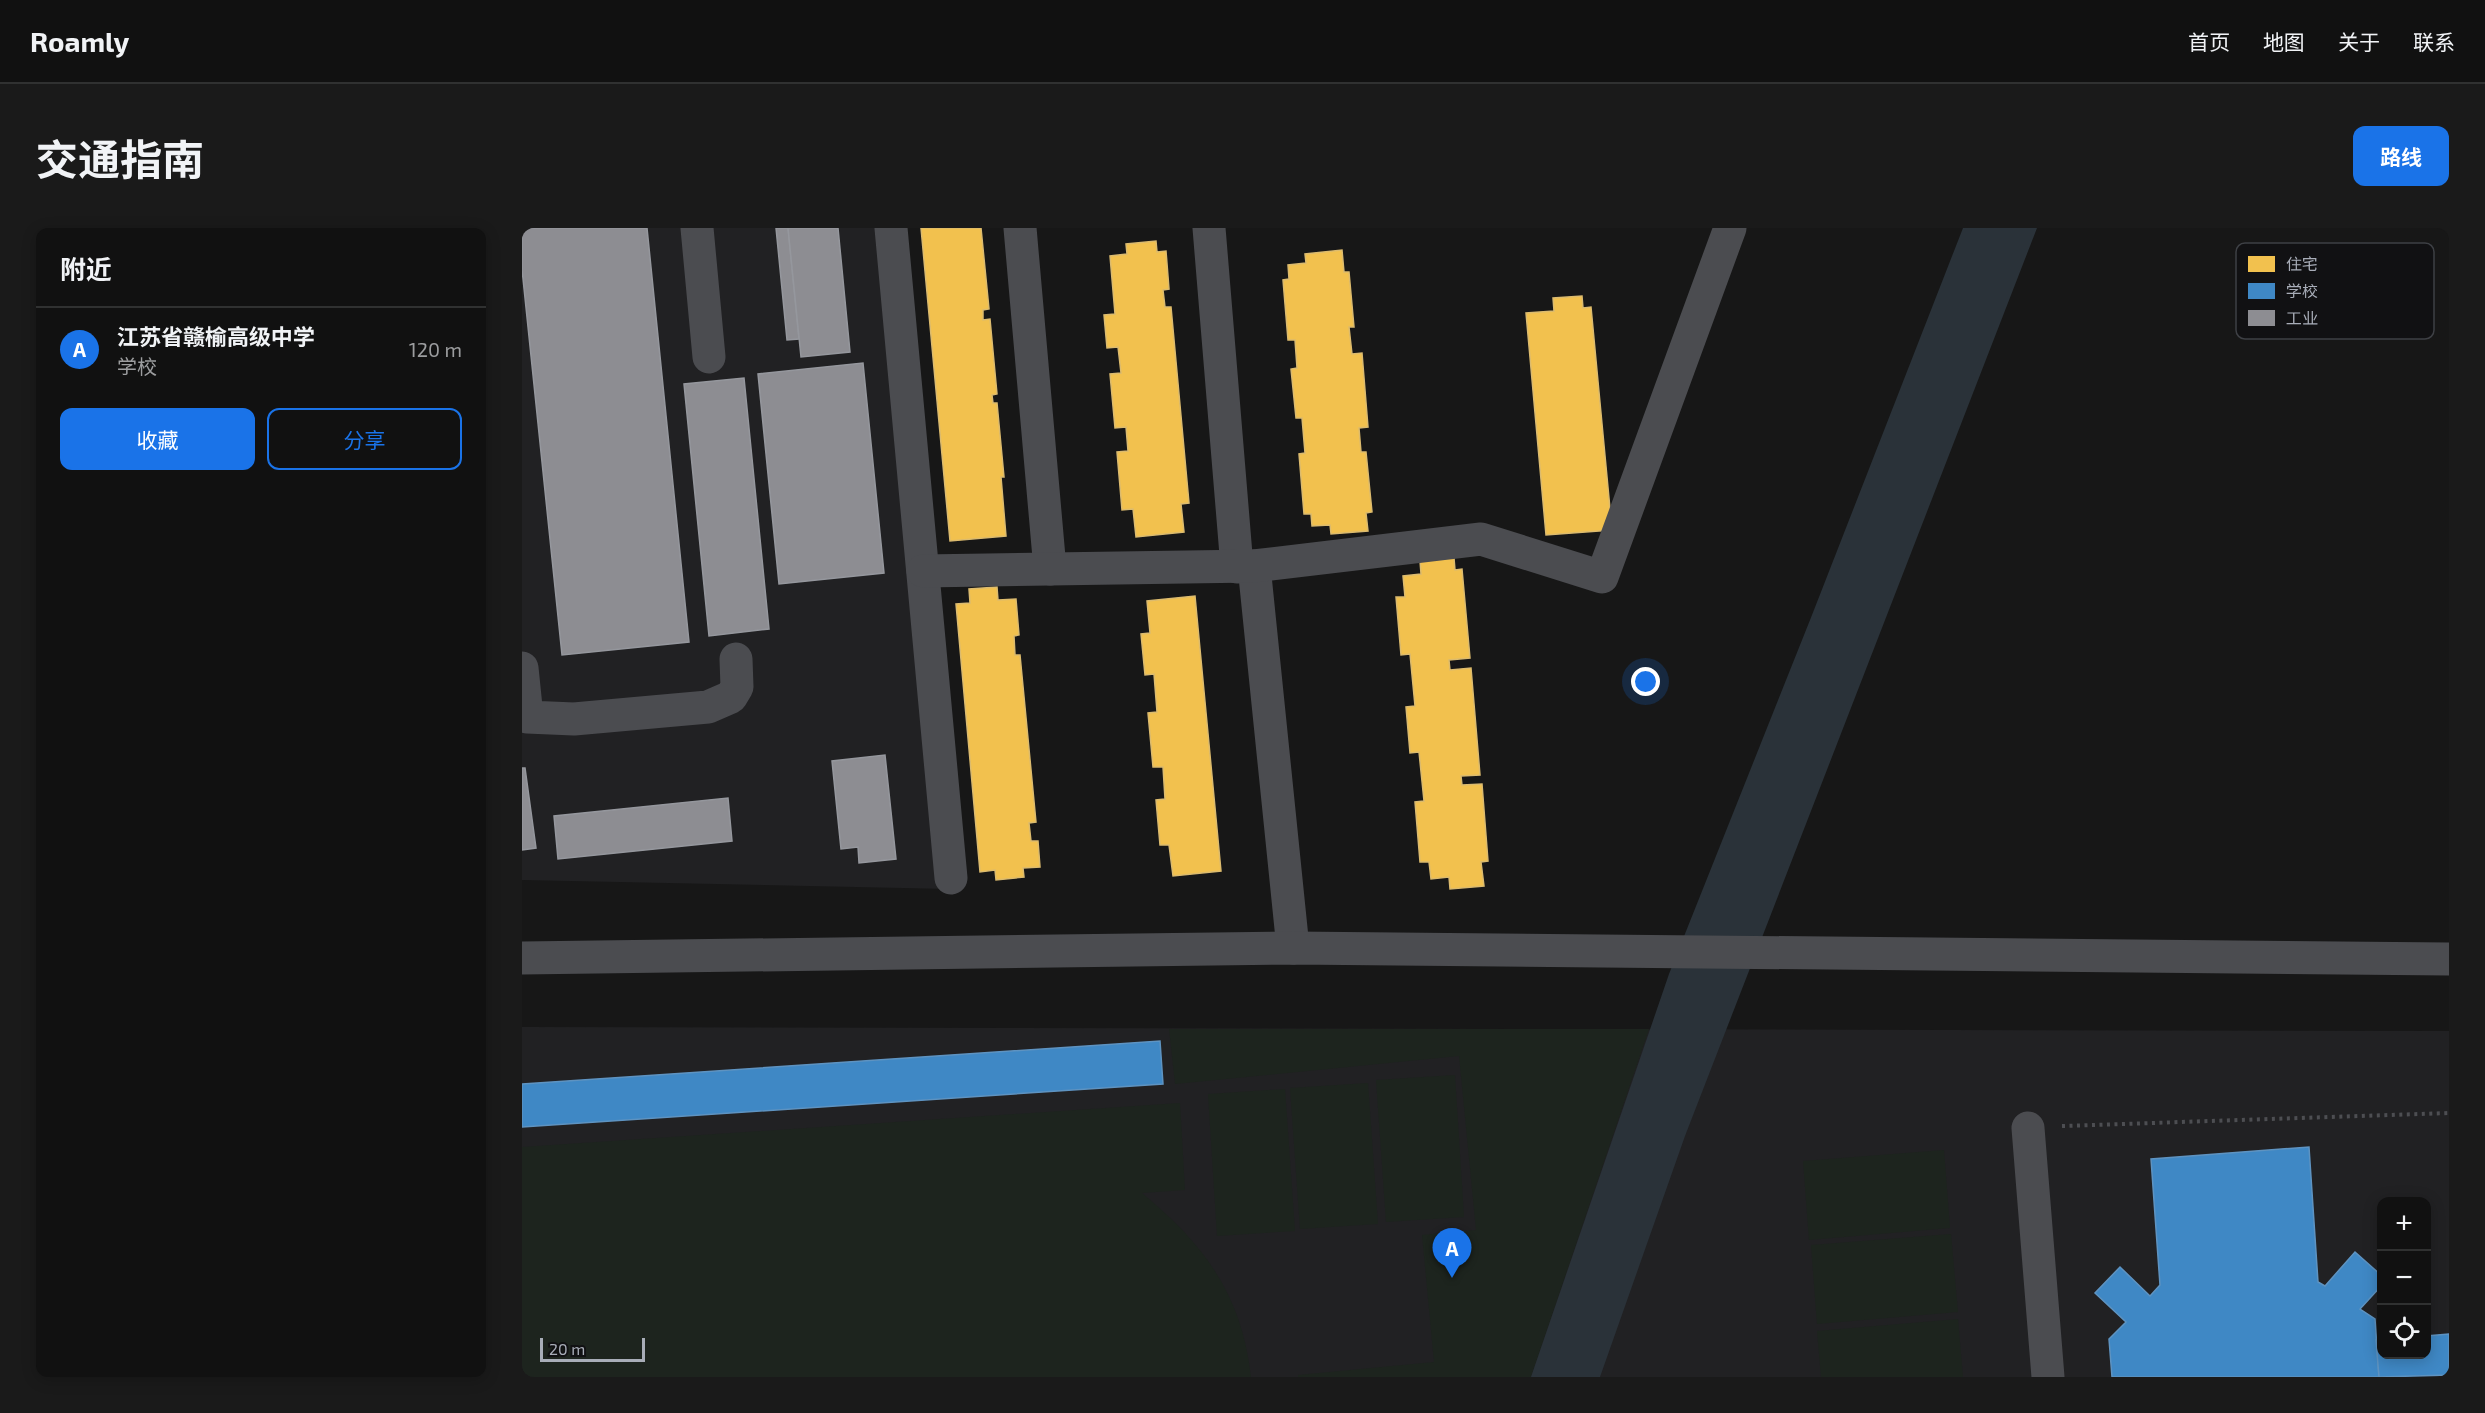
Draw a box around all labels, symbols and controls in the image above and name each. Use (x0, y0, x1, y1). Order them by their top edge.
text: Roamly (30, 24, 129, 58)
text: 首页 (2188, 29, 2230, 54)
text: 地图 (2263, 29, 2305, 54)
text: 关于 (2338, 29, 2380, 54)
text: 联系 (2413, 29, 2455, 54)
button: 路线 (2353, 126, 2449, 186)
text: 交通指南 (36, 133, 204, 183)
legend (2236, 243, 2434, 339)
text: 附近 (60, 253, 112, 284)
text: 住宅 (2286, 254, 2318, 273)
text: 学校 (2286, 281, 2318, 300)
text: 工业 (2286, 308, 2318, 327)
text: 江苏省赣榆高级中学 (117, 323, 315, 349)
text: A (73, 337, 86, 361)
text: 120 m (409, 337, 462, 361)
text: 学校 (117, 354, 157, 378)
button: 收藏 (60, 408, 255, 470)
button: 分享 (267, 408, 462, 470)
your location (1631, 667, 1660, 696)
map controls (2377, 1197, 2431, 1359)
button: + (2377, 1197, 2431, 1251)
pin: A (1432, 1228, 1472, 1278)
button: − (2377, 1251, 2431, 1305)
button: locate (2377, 1305, 2431, 1359)
scale bar (540, 1335, 645, 1362)
text: 20 m (549, 1339, 585, 1358)

